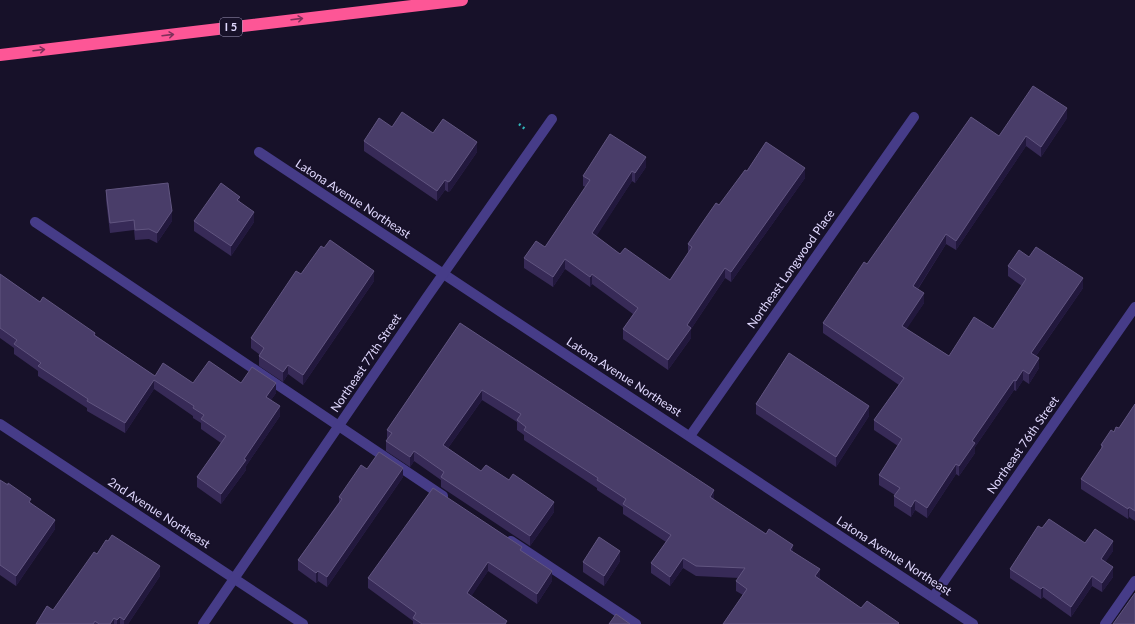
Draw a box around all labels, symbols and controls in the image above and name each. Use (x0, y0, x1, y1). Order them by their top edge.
one-way arrow (290, 16, 303, 23)
road number: I 5 (220, 18, 242, 36)
one-way arrow (161, 31, 174, 39)
one-way arrow (32, 46, 45, 54)
street label: Latona Avenue Northeast (293, 156, 414, 242)
street label: Northeast Longwood Place (744, 206, 838, 331)
street label: Northeast 77th Street (327, 310, 405, 415)
street label: Latona Avenue Northeast (564, 334, 685, 420)
street label: Northeast 76th Street (983, 392, 1062, 496)
street label: 2nd Avenue Northeast (105, 474, 214, 552)
street label: Latona Avenue Northeast (834, 513, 955, 599)

